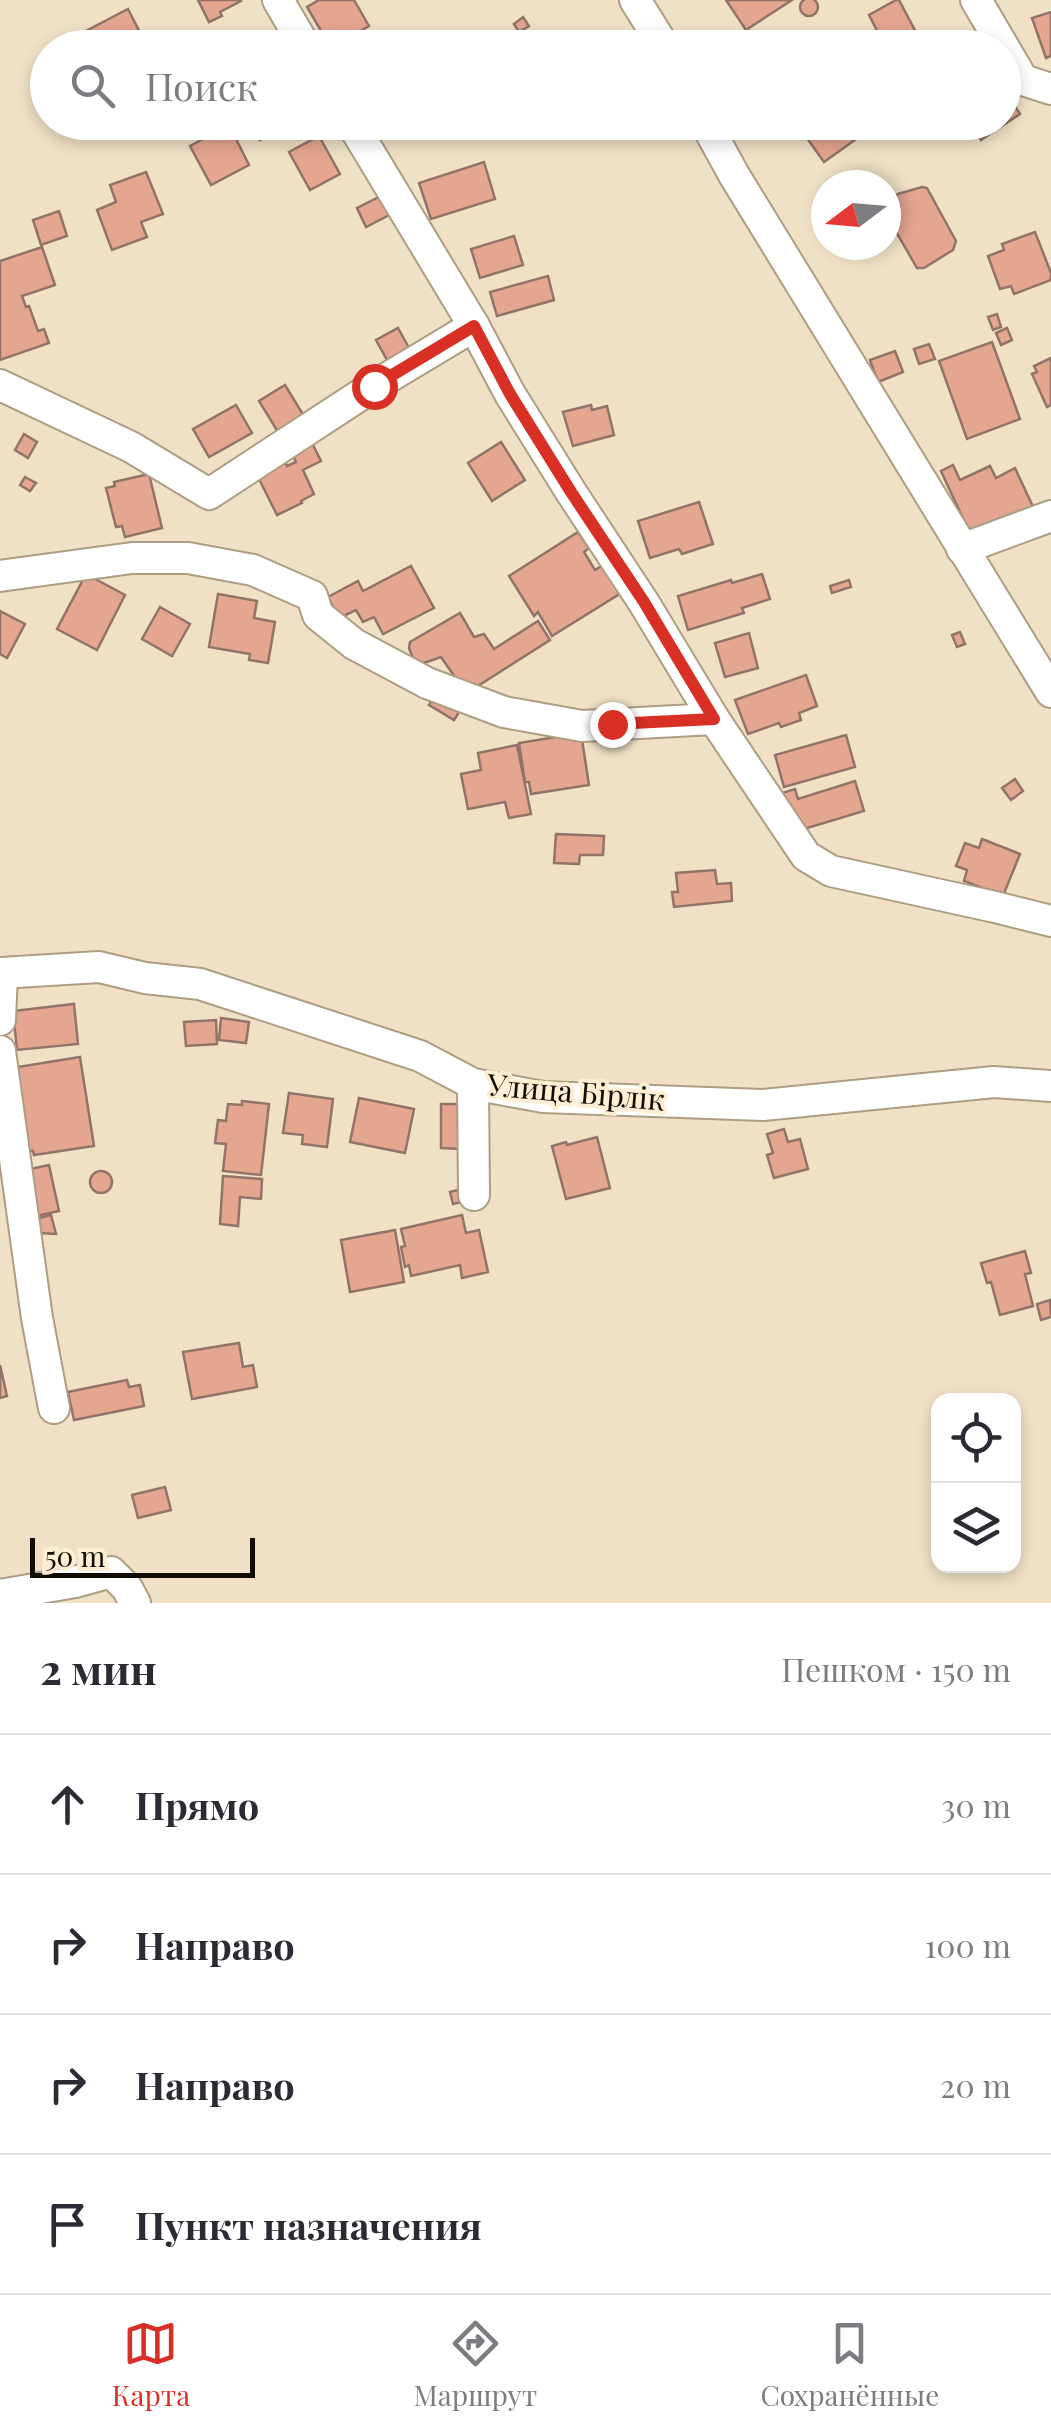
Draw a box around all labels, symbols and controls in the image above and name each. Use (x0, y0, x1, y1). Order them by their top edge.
search box (30, 30, 1021, 140)
icon: search (65, 58, 120, 113)
text: Поиск (145, 60, 258, 111)
north arrow (811, 170, 901, 260)
route start (352, 364, 398, 410)
route end (590, 702, 636, 748)
street label: Улица Бірлік (485, 1063, 667, 1119)
map controls (931, 1393, 1021, 1573)
button: locate (931, 1393, 1021, 1483)
button: layers (931, 1483, 1021, 1573)
scale bar (30, 1533, 255, 1578)
text: 50 m (45, 1537, 105, 1574)
text: 2 мин (40, 1640, 157, 1696)
text: Пешком · 150 m (781, 1647, 1011, 1690)
icon: ahead (40, 1777, 95, 1832)
text: Прямо (135, 1779, 259, 1830)
text: 30 m (941, 1783, 1011, 1826)
icon: right (40, 1917, 95, 1972)
text: Направо (135, 1919, 295, 1970)
text: 100 m (924, 1923, 1011, 1966)
icon: right (40, 2057, 95, 2112)
text: Направо (135, 2059, 295, 2110)
text: 20 m (940, 2063, 1011, 2106)
icon: arrive (40, 2197, 95, 2252)
text: Пункт назначения (135, 2199, 482, 2250)
tab: Карта (112, 2316, 190, 2413)
tab: Маршрут (414, 2316, 537, 2413)
tab: Сохранённые (760, 2316, 939, 2413)

